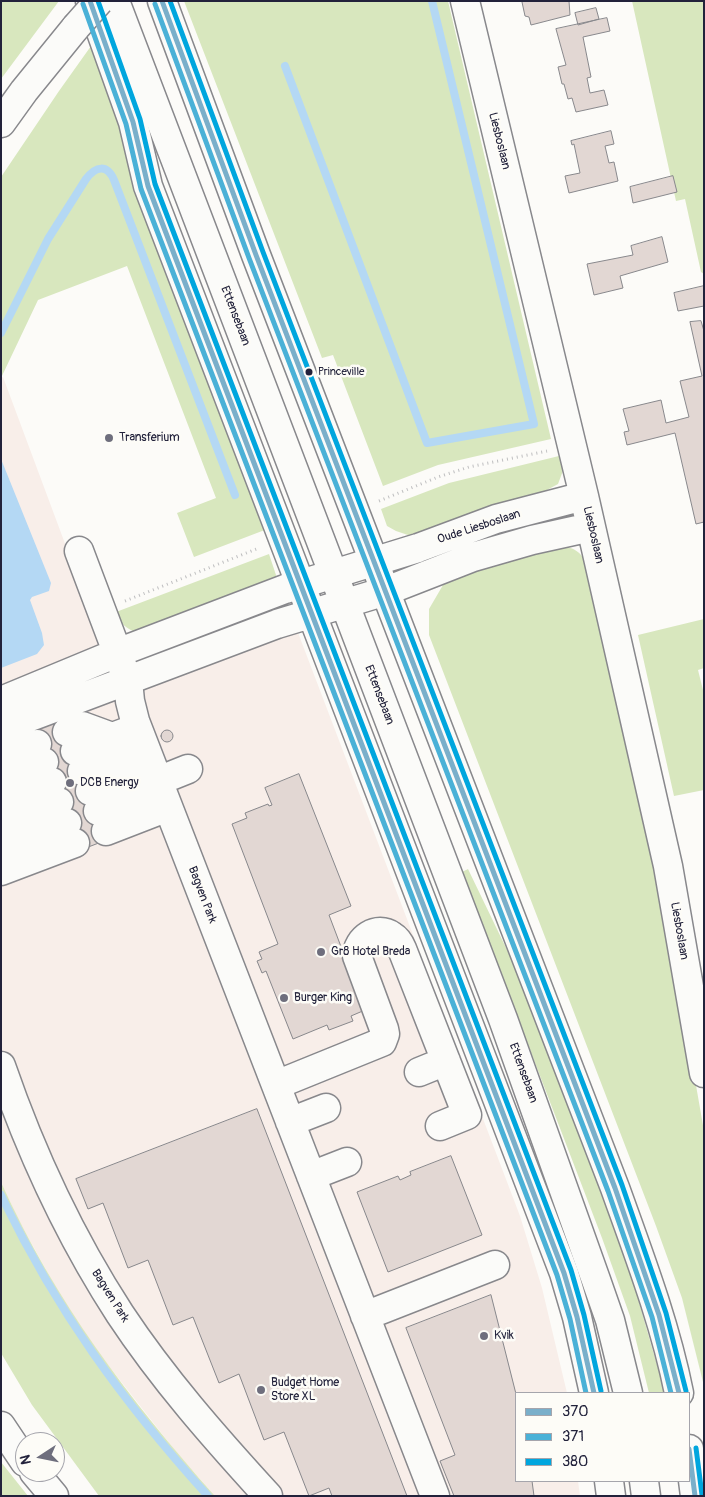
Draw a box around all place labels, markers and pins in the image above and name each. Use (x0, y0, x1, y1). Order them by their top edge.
place label: Princeville (318, 365, 364, 379)
marker: Princeville (304, 367, 314, 377)
place label: Transferium (119, 431, 180, 445)
marker: Transferium (103, 432, 115, 444)
place label: DCB Energy (80, 776, 139, 790)
marker: DCB Energy (64, 777, 76, 789)
place label: Gr8 Hotel Breda (331, 945, 410, 959)
marker: Gr8 Hotel Breda (315, 946, 327, 958)
place label: Burger King (294, 991, 352, 1005)
marker: Burger King (278, 992, 290, 1004)
place label: Kvik (494, 1329, 514, 1343)
marker: Kvik (478, 1330, 490, 1342)
place label: Budget Home Store XL (271, 1376, 339, 1404)
marker: Budget Home Store XL (255, 1384, 267, 1396)

